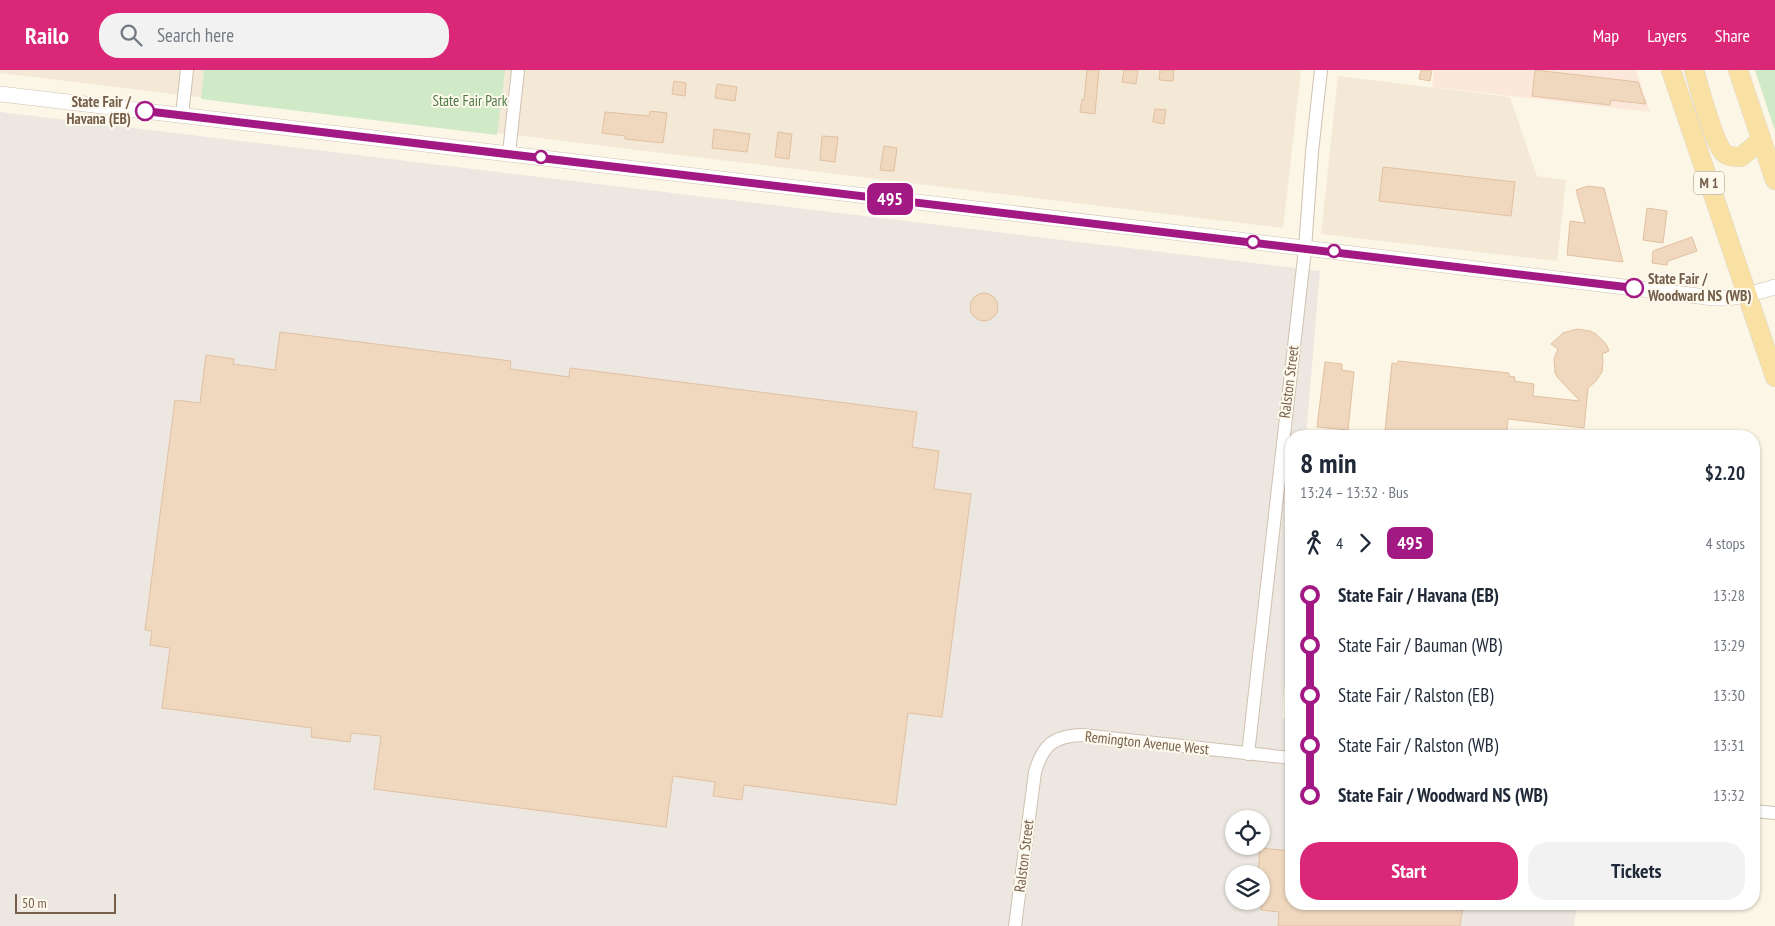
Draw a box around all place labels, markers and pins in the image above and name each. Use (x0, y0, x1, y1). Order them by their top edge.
place label: State Fair / Havana (EB) (66, 92, 132, 128)
marker: State Fair / Havana (EB) (135, 101, 155, 121)
unlabelled marker (534, 150, 548, 164)
unlabelled marker (1246, 235, 1260, 249)
unlabelled marker (1327, 244, 1341, 258)
place label: State Fair / Woodward NS (WB) (1647, 269, 1752, 305)
marker: State Fair / Woodward NS (WB) (1624, 278, 1644, 298)

